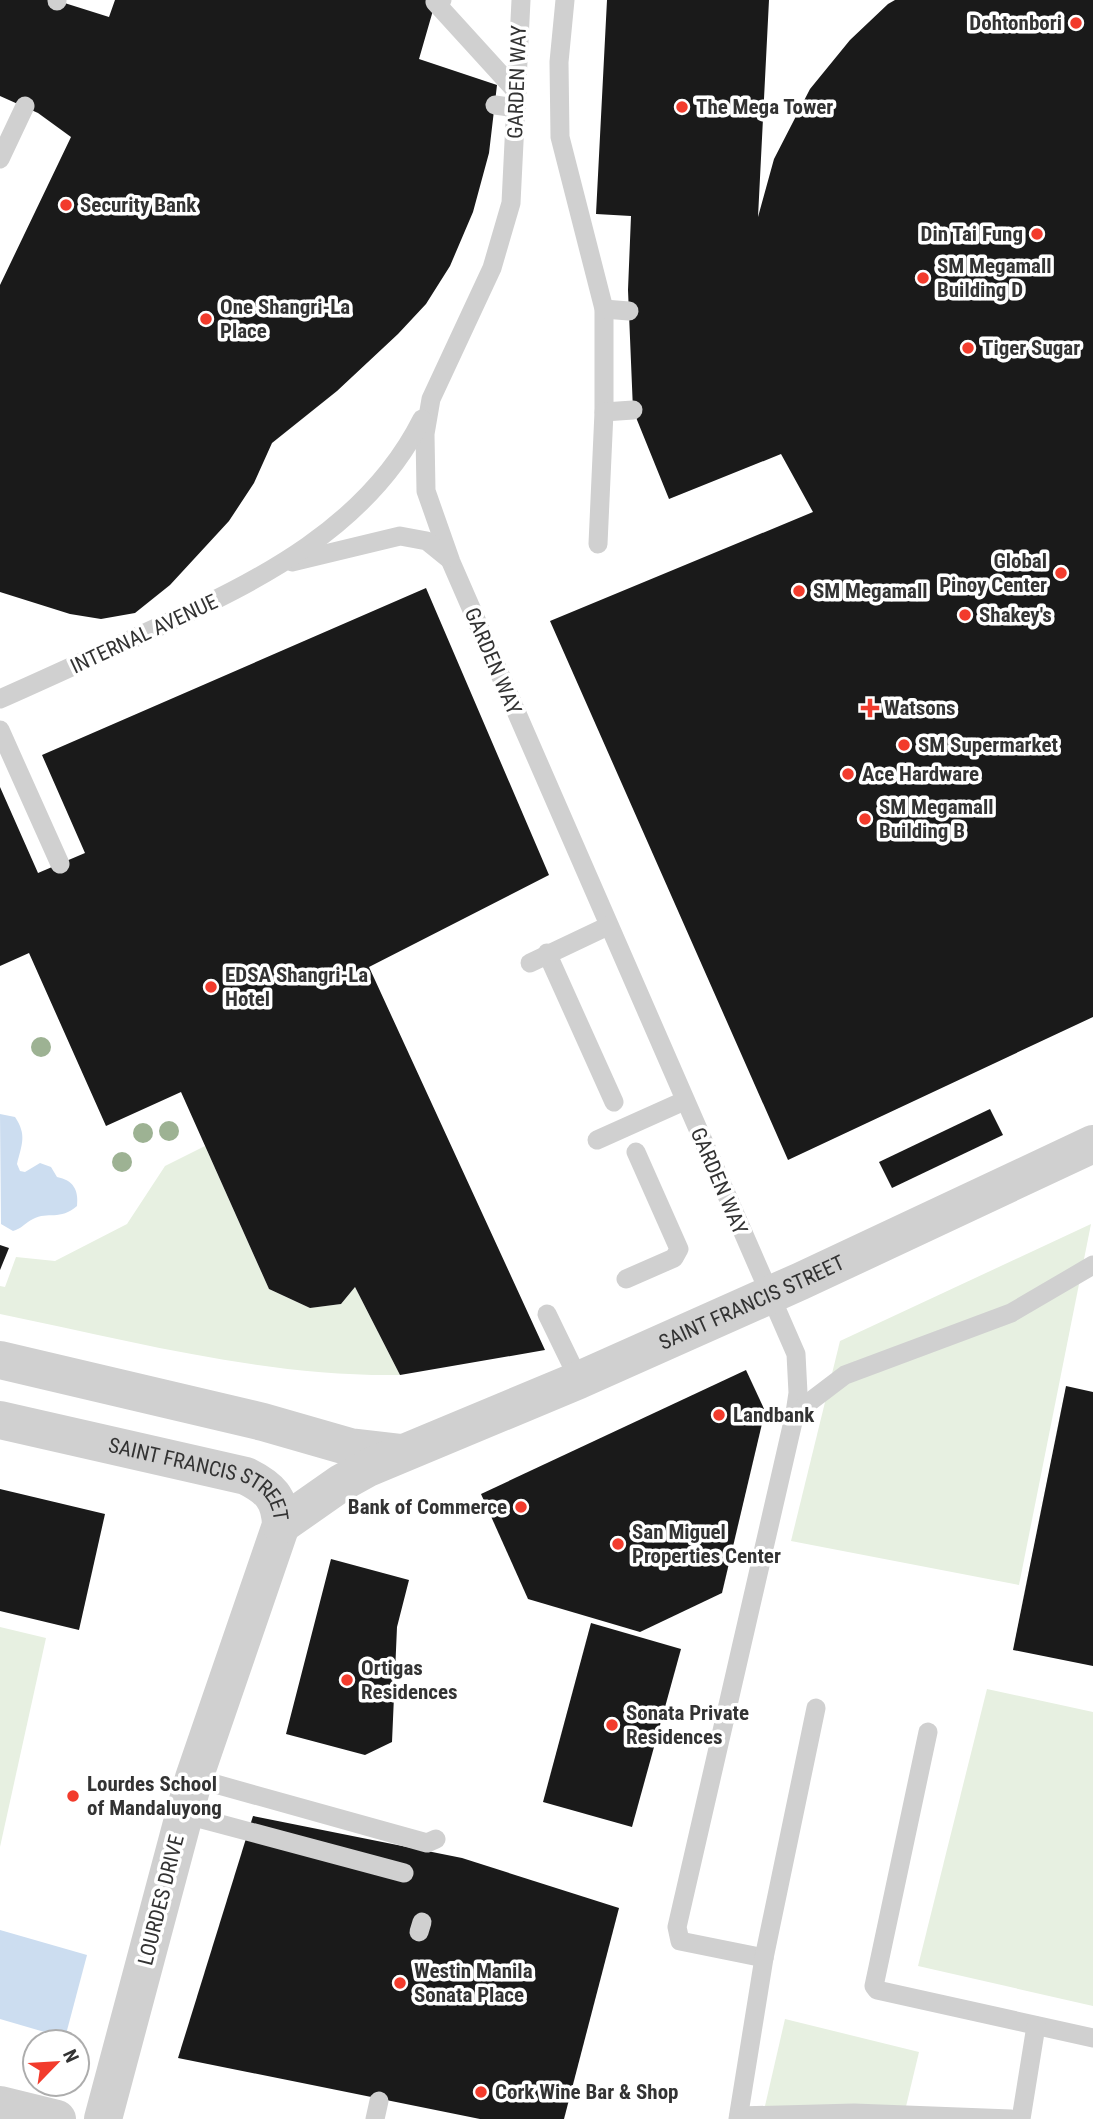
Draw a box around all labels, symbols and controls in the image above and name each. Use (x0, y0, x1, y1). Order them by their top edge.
place label: Dohtonbori (969, 11, 1062, 35)
marker: Dohtonbori (1068, 15, 1084, 31)
street label: GARDEN WAY (503, 25, 531, 139)
place label: The Mega Tower (696, 95, 833, 119)
marker: The Mega Tower (674, 99, 690, 115)
place label: Security Bank (80, 193, 197, 217)
marker: Security Bank (58, 197, 74, 213)
place label: Din Tai Fung (921, 222, 1023, 246)
marker: Din Tai Fung (1029, 226, 1045, 242)
place label: SM Megamall Building D (937, 254, 1052, 302)
marker: SM Megamall Building D (915, 270, 931, 286)
place label: One Shangri-La Place (220, 295, 350, 343)
marker: One Shangri-La Place (198, 311, 214, 327)
place label: Tiger Sugar (982, 336, 1080, 360)
marker: Tiger Sugar (960, 340, 976, 356)
place label: Global Pinoy Center (939, 549, 1047, 597)
marker: Global Pinoy Center (1053, 565, 1069, 581)
place label: SM Megamall (813, 579, 928, 603)
marker: SM Megamall (791, 583, 807, 599)
street label: INTERNAL AVENUE (67, 589, 221, 679)
place label: Shakey's (979, 603, 1052, 627)
street label: GARDEN WAY (460, 604, 526, 718)
marker: Shakey's (957, 607, 973, 623)
place label: Watsons (884, 696, 956, 720)
marker: Watsons (862, 700, 878, 716)
place label: SM Supermarket (918, 733, 1058, 757)
marker: SM Supermarket (896, 737, 912, 753)
place label: Ace Hardware (862, 762, 979, 786)
marker: Ace Hardware (840, 766, 856, 782)
place label: SM Megamall Building B (879, 795, 994, 843)
marker: SM Megamall Building B (857, 811, 873, 827)
place label: EDSA Shangri-La Hotel (225, 963, 368, 1011)
marker: EDSA Shangri-La Hotel (203, 979, 219, 995)
street label: GARDEN WAY (686, 1124, 752, 1238)
street label: SAINT FRANCIS STREET (655, 1250, 848, 1355)
place label: Landbank (733, 1403, 815, 1427)
marker: Landbank (711, 1407, 727, 1423)
street label: SAINT FRANCIS STREET (106, 1433, 293, 1522)
place label: Bank of Commerce (348, 1495, 507, 1519)
marker: Bank of Commerce (513, 1499, 529, 1515)
place label: San Miguel Properties Center (632, 1520, 781, 1568)
marker: San Miguel Properties Center (610, 1536, 626, 1552)
place label: Ortigas Residences (361, 1656, 458, 1704)
marker: Ortigas Residences (339, 1672, 355, 1688)
place label: Sonata Private Residences (626, 1701, 749, 1749)
marker: Sonata Private Residences (604, 1717, 620, 1733)
place label: Lourdes School of Mandaluyong (87, 1772, 222, 1820)
marker: Lourdes School of Mandaluyong (65, 1788, 81, 1804)
street label: LOURDES DRIVE (133, 1832, 189, 1968)
place label: Westin Manila Sonata Place (414, 1959, 533, 2007)
marker: Westin Manila Sonata Place (392, 1975, 408, 1991)
north arrow (21, 2028, 91, 2098)
text: N (58, 2046, 84, 2066)
place label: Cork Wine Bar & Shop (495, 2080, 678, 2104)
marker: Cork Wine Bar & Shop (473, 2084, 489, 2100)

